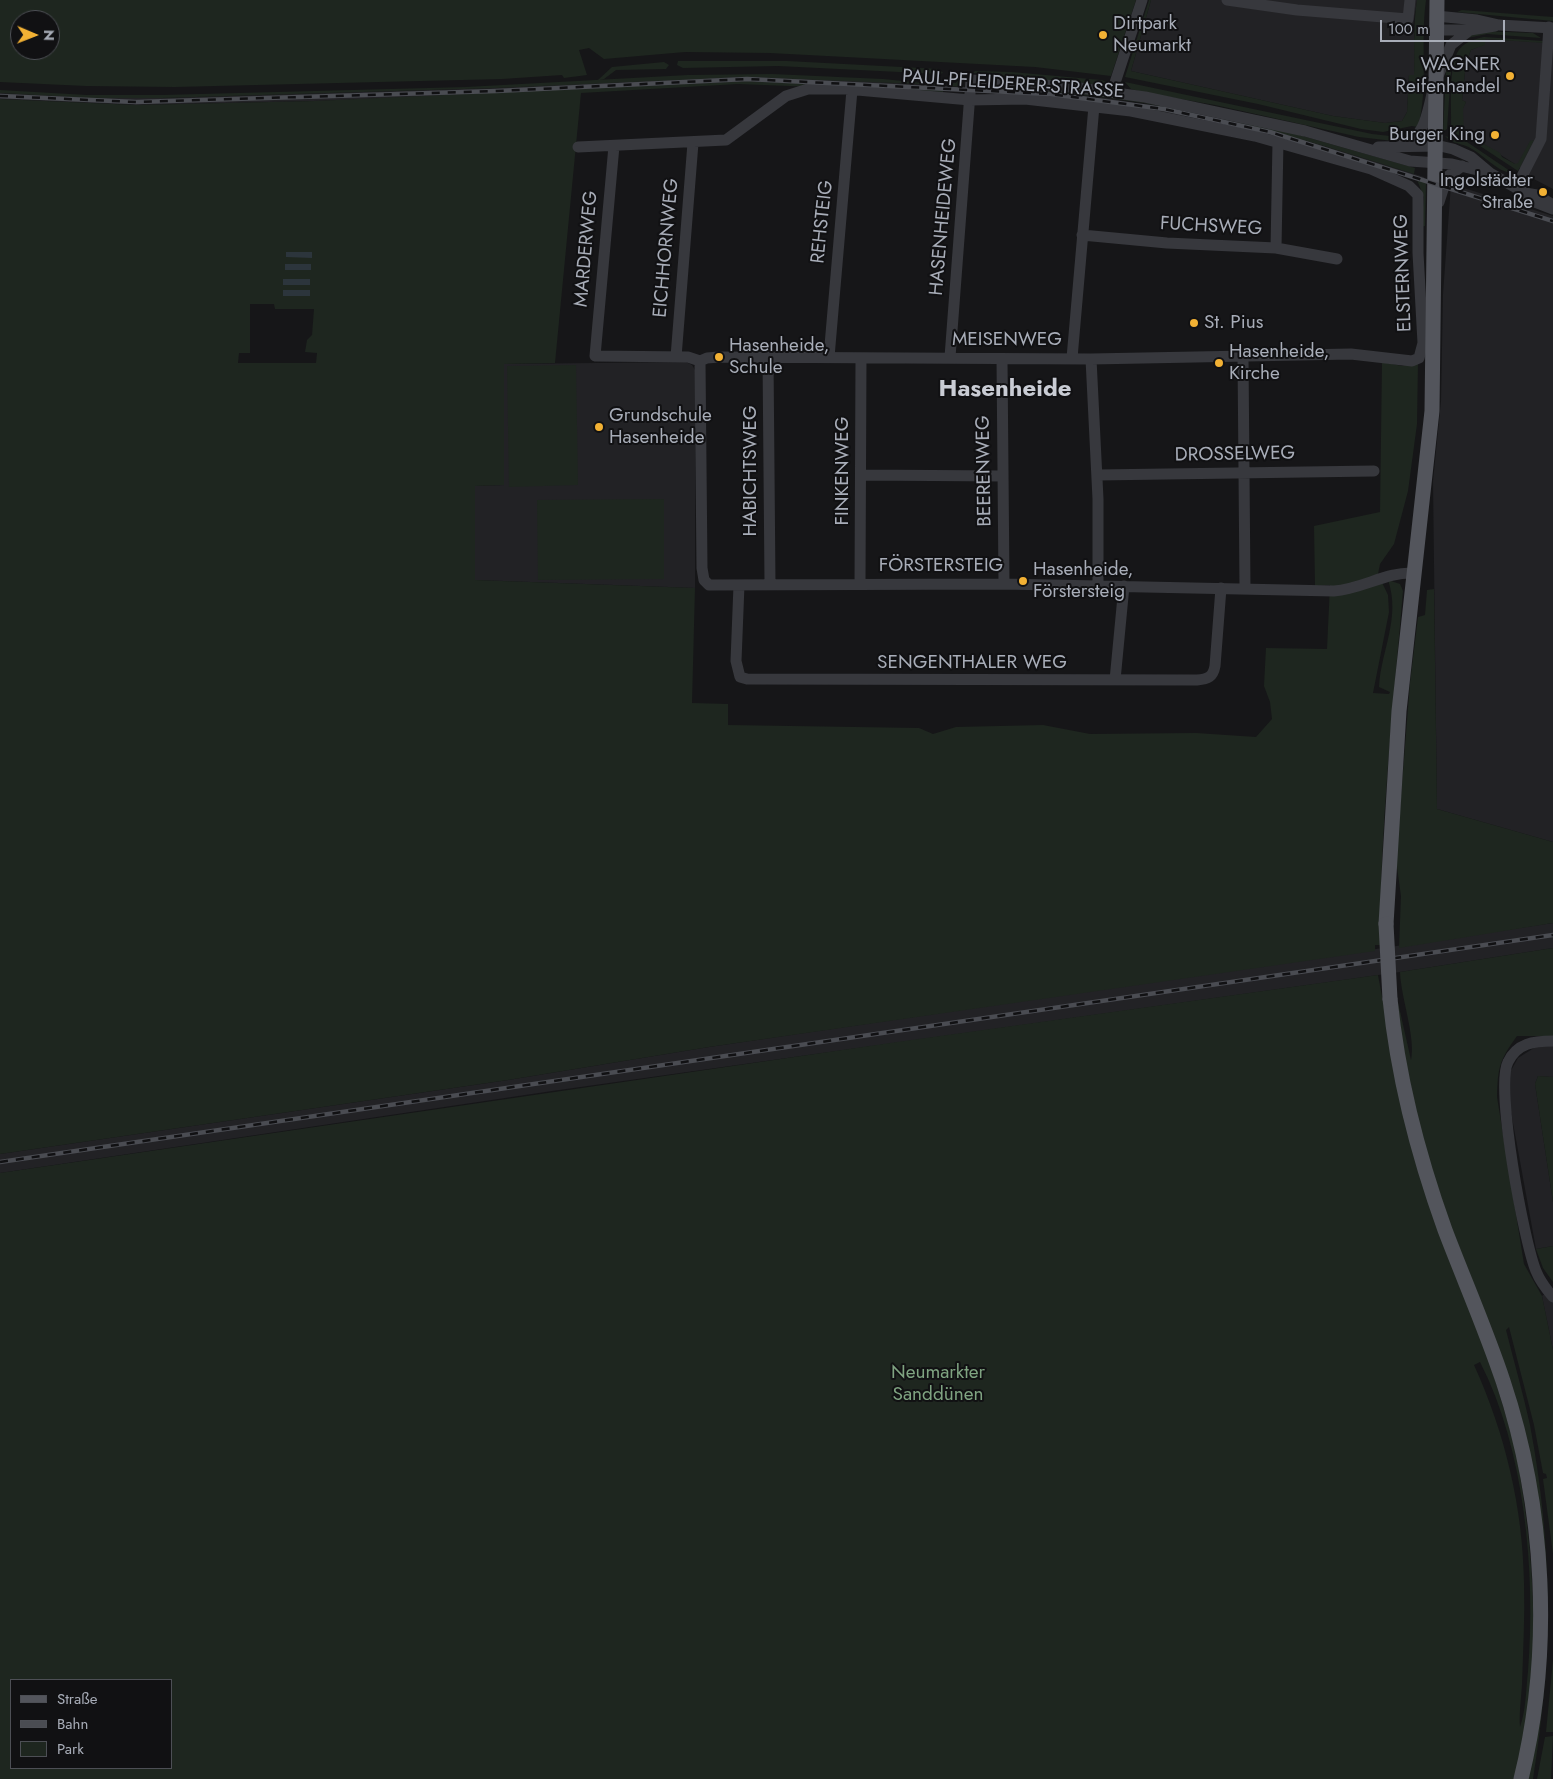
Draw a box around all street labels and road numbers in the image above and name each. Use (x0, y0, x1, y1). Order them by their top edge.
street label: PAUL-PFLEIDERER-STRASSE (901, 66, 1125, 104)
street label: HASENHEIDEWEG (926, 137, 962, 297)
street label: EICHHORNWEG (650, 177, 684, 319)
street label: REHSTEIG (807, 179, 839, 265)
street label: MARDERWEG (571, 190, 603, 308)
street label: FUCHSWEG (1159, 213, 1263, 241)
street label: ELSTERNWEG (1391, 214, 1417, 332)
street label: MEISENWEG (952, 329, 1062, 351)
street label: HABICHTSWEG (740, 405, 762, 537)
street label: BEERENWEG (973, 415, 997, 527)
street label: FINKENWEG (832, 417, 854, 525)
street label: DROSSELWEG (1175, 443, 1295, 467)
street label: FÖRSTERSTEIG (879, 555, 1003, 577)
street label: SENGENTHALER WEG (877, 652, 1067, 674)

